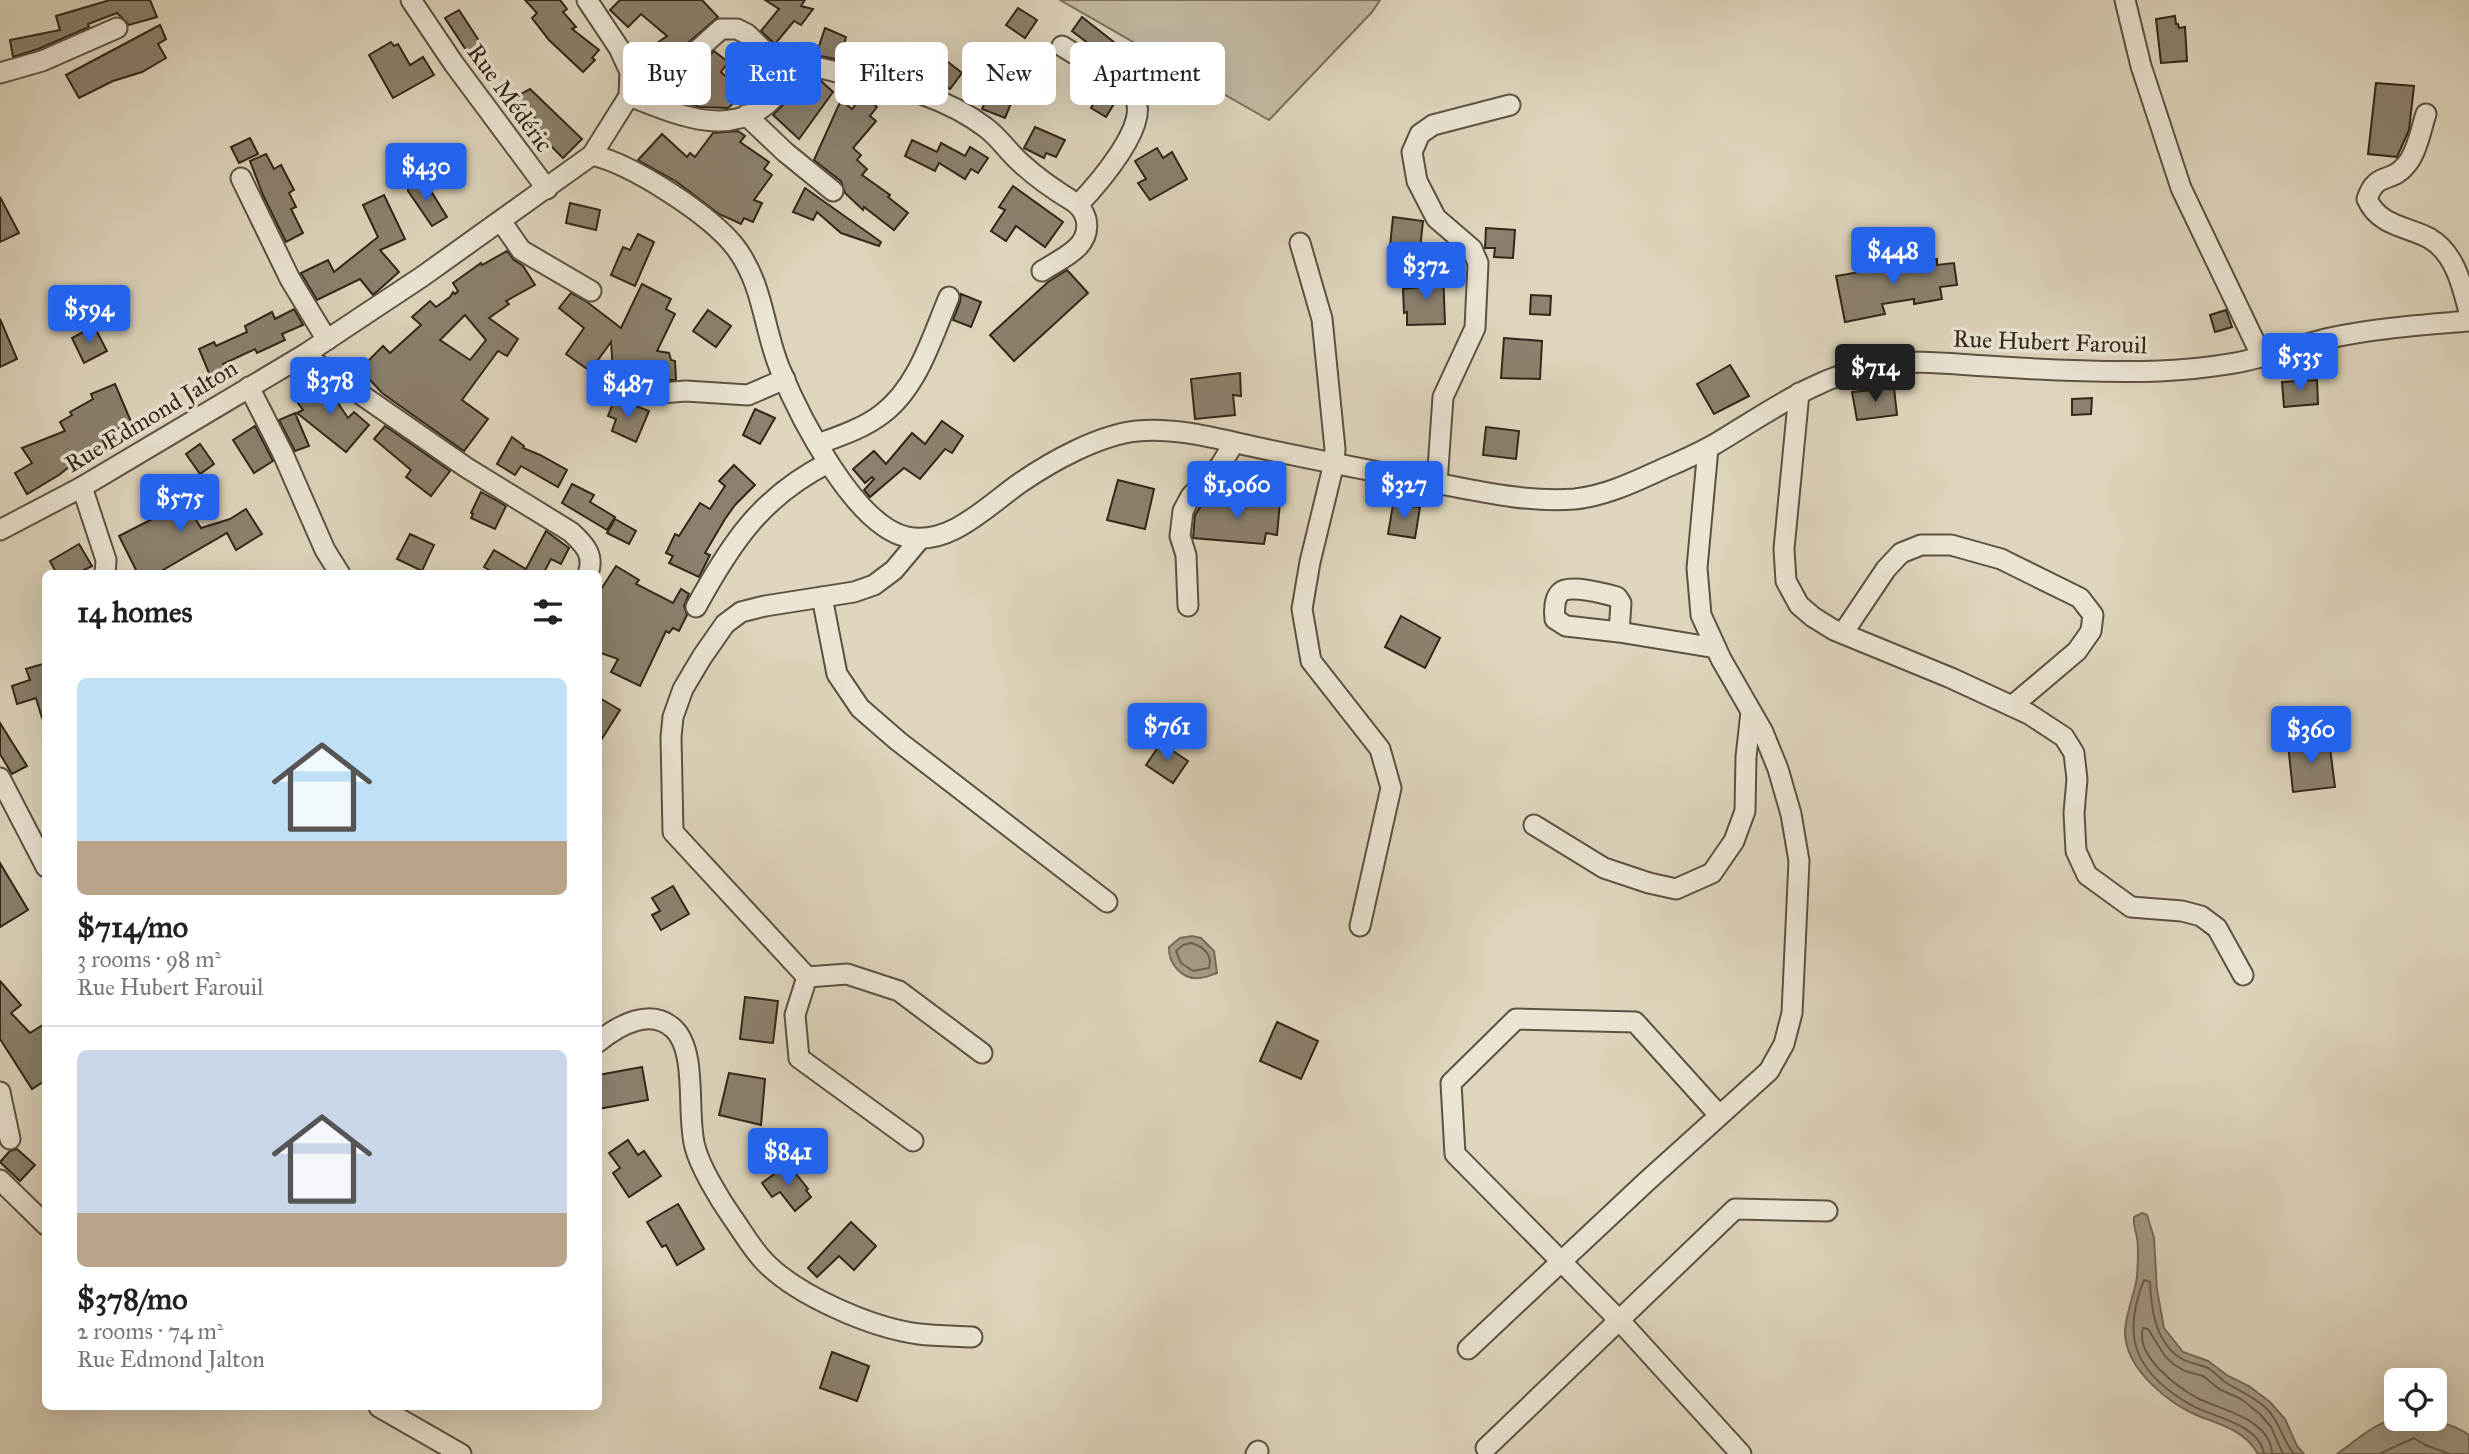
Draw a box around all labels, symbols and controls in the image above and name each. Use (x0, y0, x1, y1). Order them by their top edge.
street label: Rue Médéric (461, 38, 559, 158)
chip: Buy (623, 42, 711, 105)
chip: Rent (725, 42, 821, 105)
chip: Filters (835, 42, 948, 105)
chip: New (962, 42, 1056, 105)
chip: Apartment (1070, 42, 1225, 105)
pin: $430 (385, 144, 467, 203)
text: $430 (401, 152, 451, 180)
pin: $448 (1852, 228, 1934, 287)
text: $448 (1867, 236, 1919, 264)
pin: $372 (1385, 243, 1467, 302)
text: $372 (1403, 251, 1449, 279)
pin: $594 (48, 286, 130, 345)
text: $594 (64, 294, 114, 322)
street label: Rue Hubert Farouil (1952, 324, 2148, 360)
pin: $535 (2259, 334, 2341, 393)
text: $535 (2278, 342, 2322, 370)
pin: $714 (1834, 344, 1916, 404)
street label: Rue Edmond Jalton (59, 353, 243, 479)
text: $714 (1851, 353, 1899, 381)
pin: $378 (289, 358, 371, 417)
pin: $487 (587, 360, 669, 420)
text: $378 (306, 366, 354, 394)
text: $487 (602, 369, 654, 397)
pin: $1,060 (1180, 462, 1294, 521)
pin: $327 (1363, 462, 1445, 521)
text: $1,060 (1203, 470, 1271, 498)
text: $327 (1381, 470, 1427, 498)
pin: $575 (139, 475, 221, 534)
text: $575 (156, 483, 204, 511)
icon: filters (529, 593, 567, 631)
text: 14 homes (77, 594, 192, 630)
pin: $761 (1126, 704, 1208, 763)
pin: $360 (2270, 706, 2352, 766)
text: $761 (1144, 712, 1190, 740)
text: $360 (2287, 715, 2335, 743)
icon: home (259, 724, 385, 850)
text: $714/mo (77, 909, 188, 945)
text: 3 rooms · 98 m² (77, 945, 221, 973)
text: Rue Hubert Farouil (77, 973, 263, 1001)
icon: home (259, 1096, 385, 1222)
pin: $841 (747, 1128, 829, 1188)
text: $841 (764, 1137, 812, 1165)
text: $378/mo (77, 1281, 187, 1317)
text: 2 rooms · 74 m² (77, 1317, 223, 1345)
text: Rue Edmond Jalton (77, 1345, 265, 1373)
map controls (2384, 1368, 2447, 1431)
button: locate (2384, 1368, 2447, 1431)

